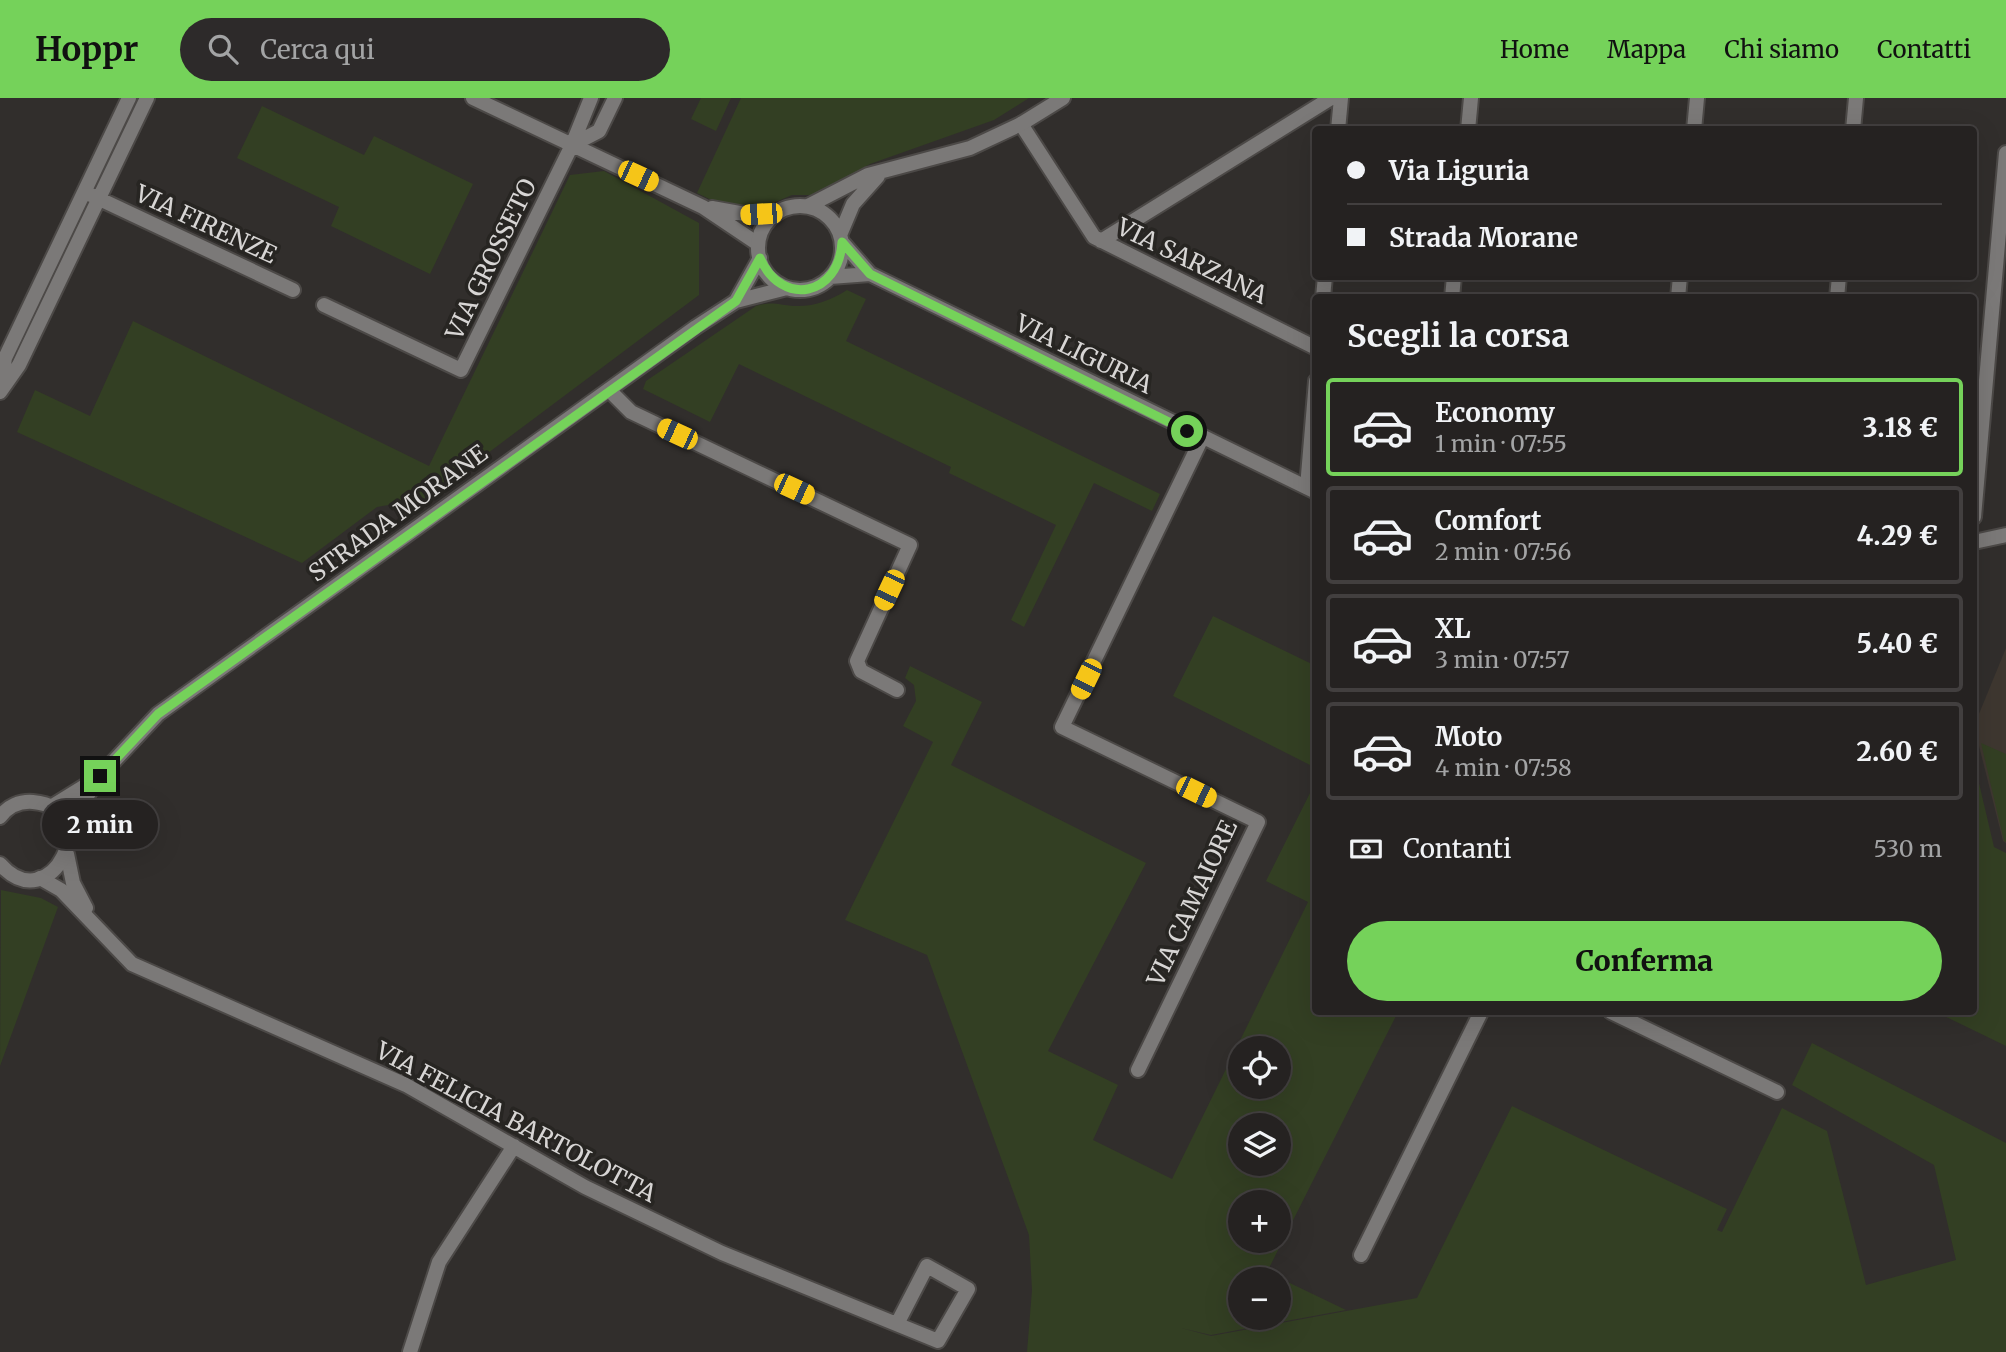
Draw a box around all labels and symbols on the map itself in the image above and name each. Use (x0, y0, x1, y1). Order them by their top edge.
car (615, 158, 662, 194)
street label: VIA GROSSETO (438, 173, 543, 346)
street label: VIA FIRENZE (129, 177, 282, 271)
car (740, 202, 783, 226)
street label: VIA SARZANA (1111, 211, 1273, 311)
street label: VIA LIGURIA (1010, 307, 1159, 401)
route start (1171, 415, 1203, 447)
car (654, 416, 701, 452)
street label: STRADA MORANE (302, 437, 494, 588)
car (771, 471, 818, 507)
car (871, 567, 908, 613)
car (1068, 656, 1105, 702)
route end (84, 760, 116, 792)
car (1173, 773, 1220, 811)
callout: 2 min (42, 800, 158, 850)
street label: VIA CAMAIORE (1140, 814, 1244, 992)
street label: VIA FELICIA BARTOLOTTA (370, 1034, 663, 1210)

